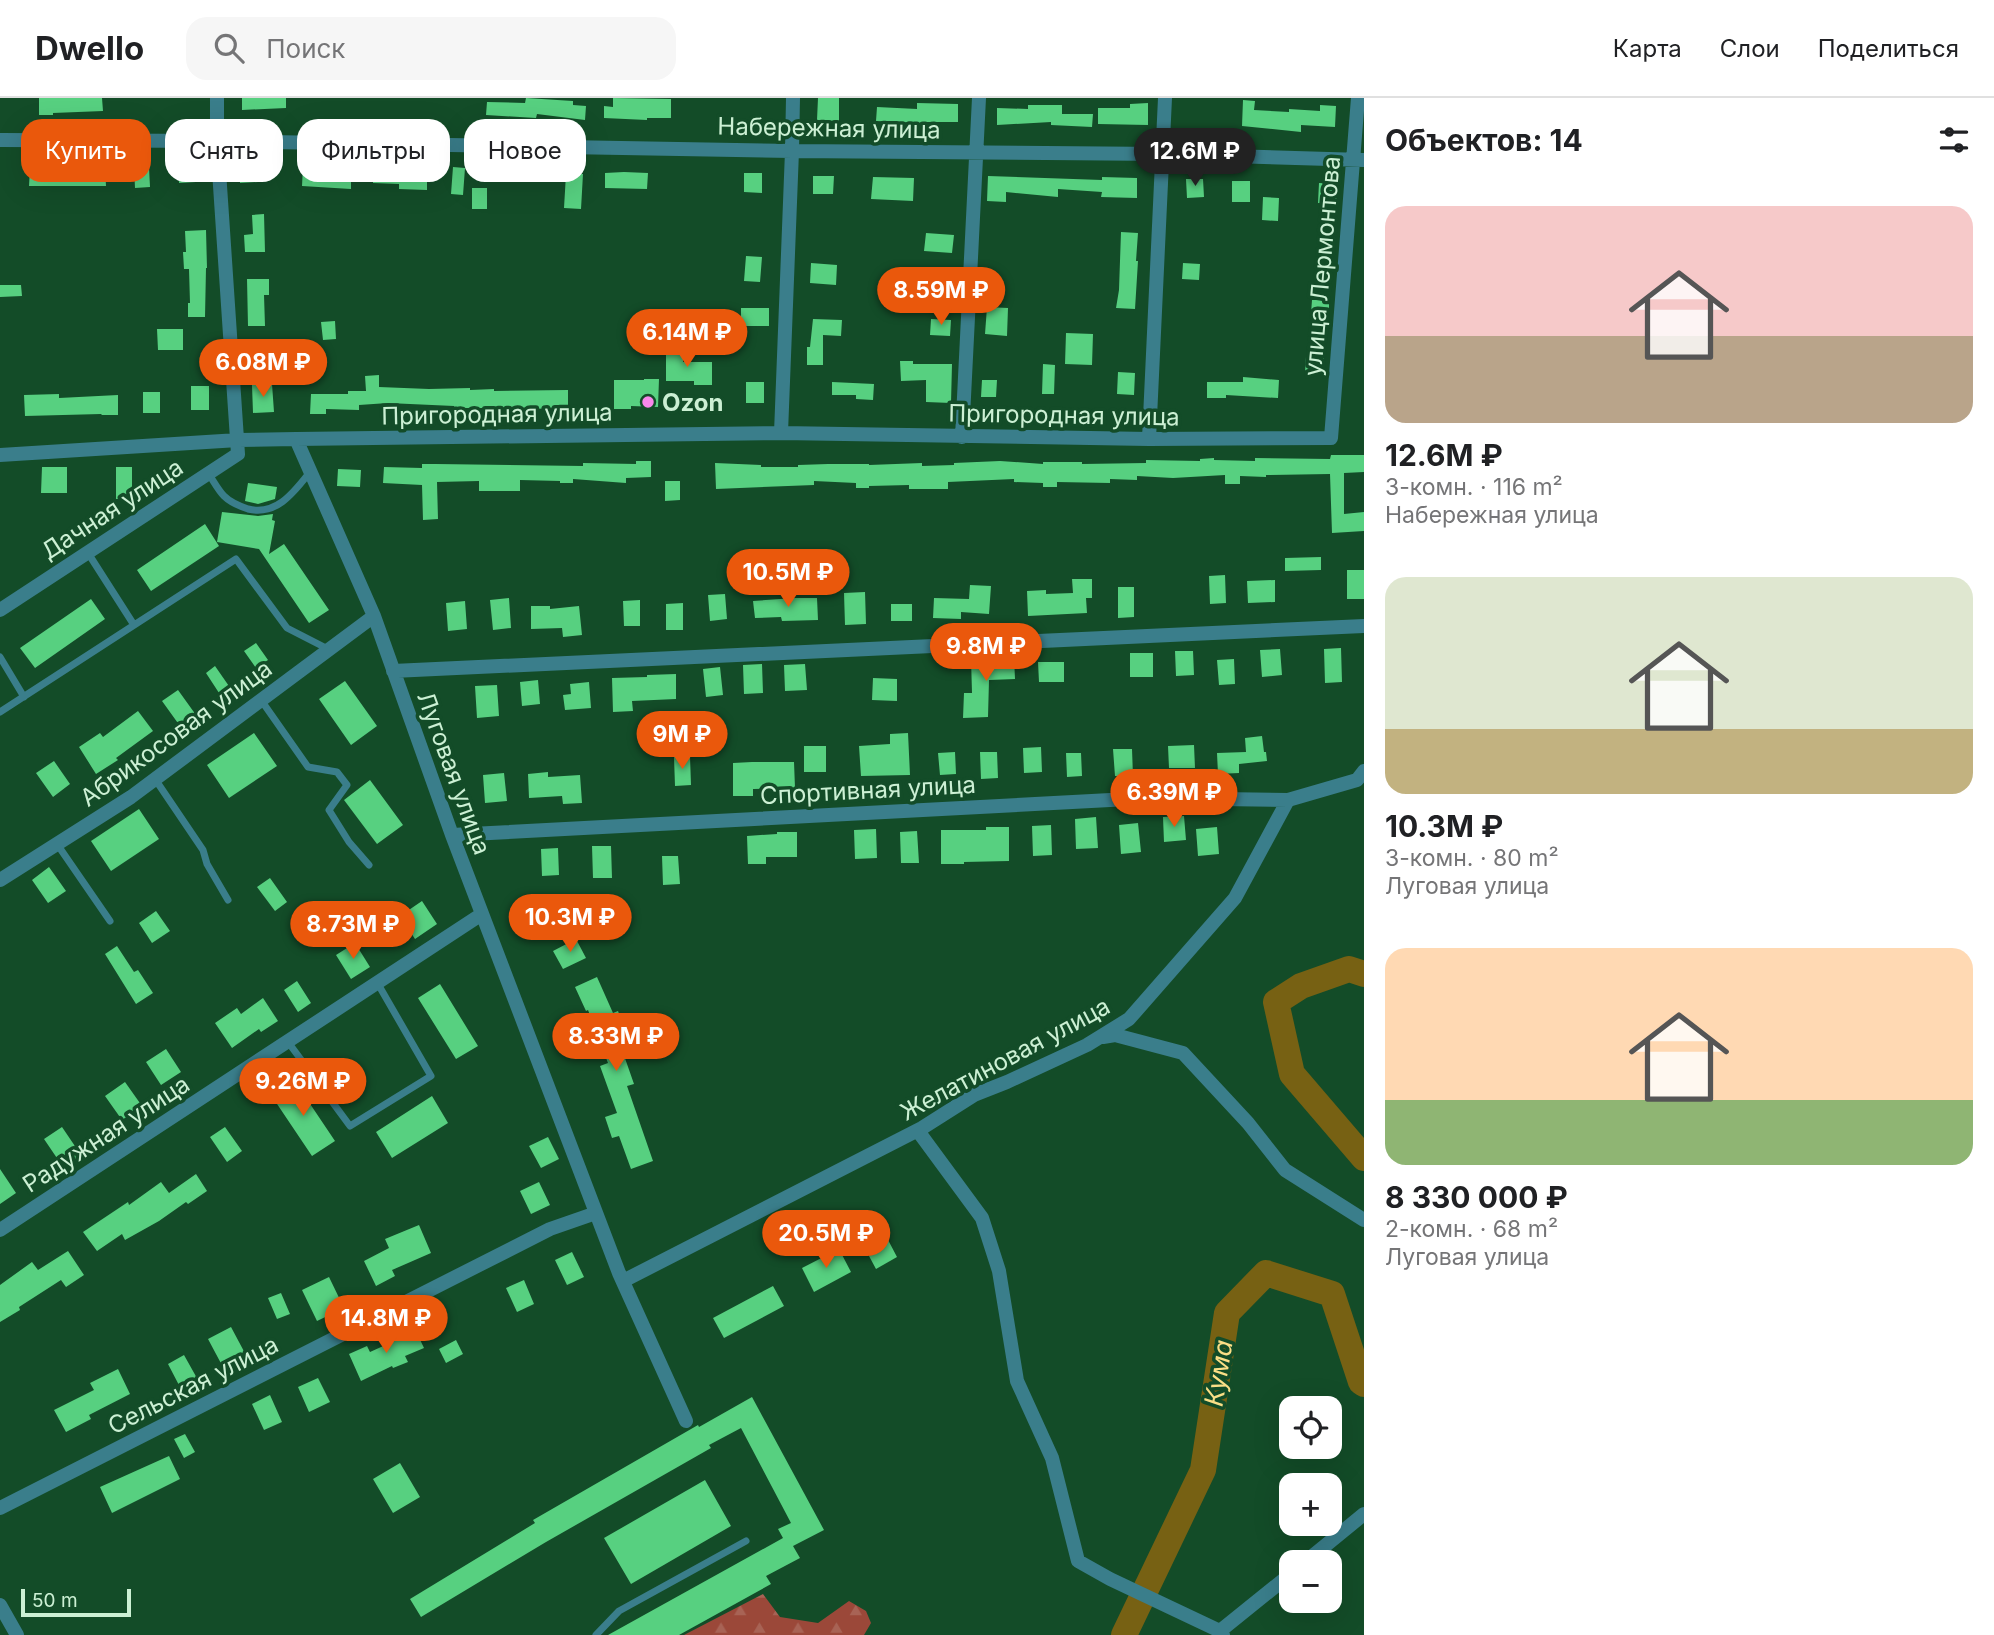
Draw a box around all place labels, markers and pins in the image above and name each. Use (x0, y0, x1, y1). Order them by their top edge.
pin: 12.6M ₽ (1130, 129, 1260, 188)
pin: 8.59M ₽ (876, 268, 1006, 327)
pin: 6.14M ₽ (622, 310, 752, 369)
pin: 6.08M ₽ (198, 340, 328, 399)
place label: Ozon (662, 388, 723, 417)
marker: Ozon (640, 394, 656, 410)
pin: 10.5M ₽ (723, 550, 853, 609)
pin: 9.8M ₽ (929, 624, 1043, 683)
pin: 9M ₽ (641, 712, 723, 771)
pin: 6.39M ₽ (1109, 770, 1239, 829)
pin: 10.3M ₽ (505, 894, 635, 954)
pin: 8.73M ₽ (288, 902, 418, 961)
pin: 8.33M ₽ (551, 1014, 681, 1073)
pin: 9.26M ₽ (238, 1058, 368, 1118)
pin: 20.5M ₽ (761, 1210, 891, 1270)
pin: 14.8M ₽ (321, 1296, 451, 1355)

